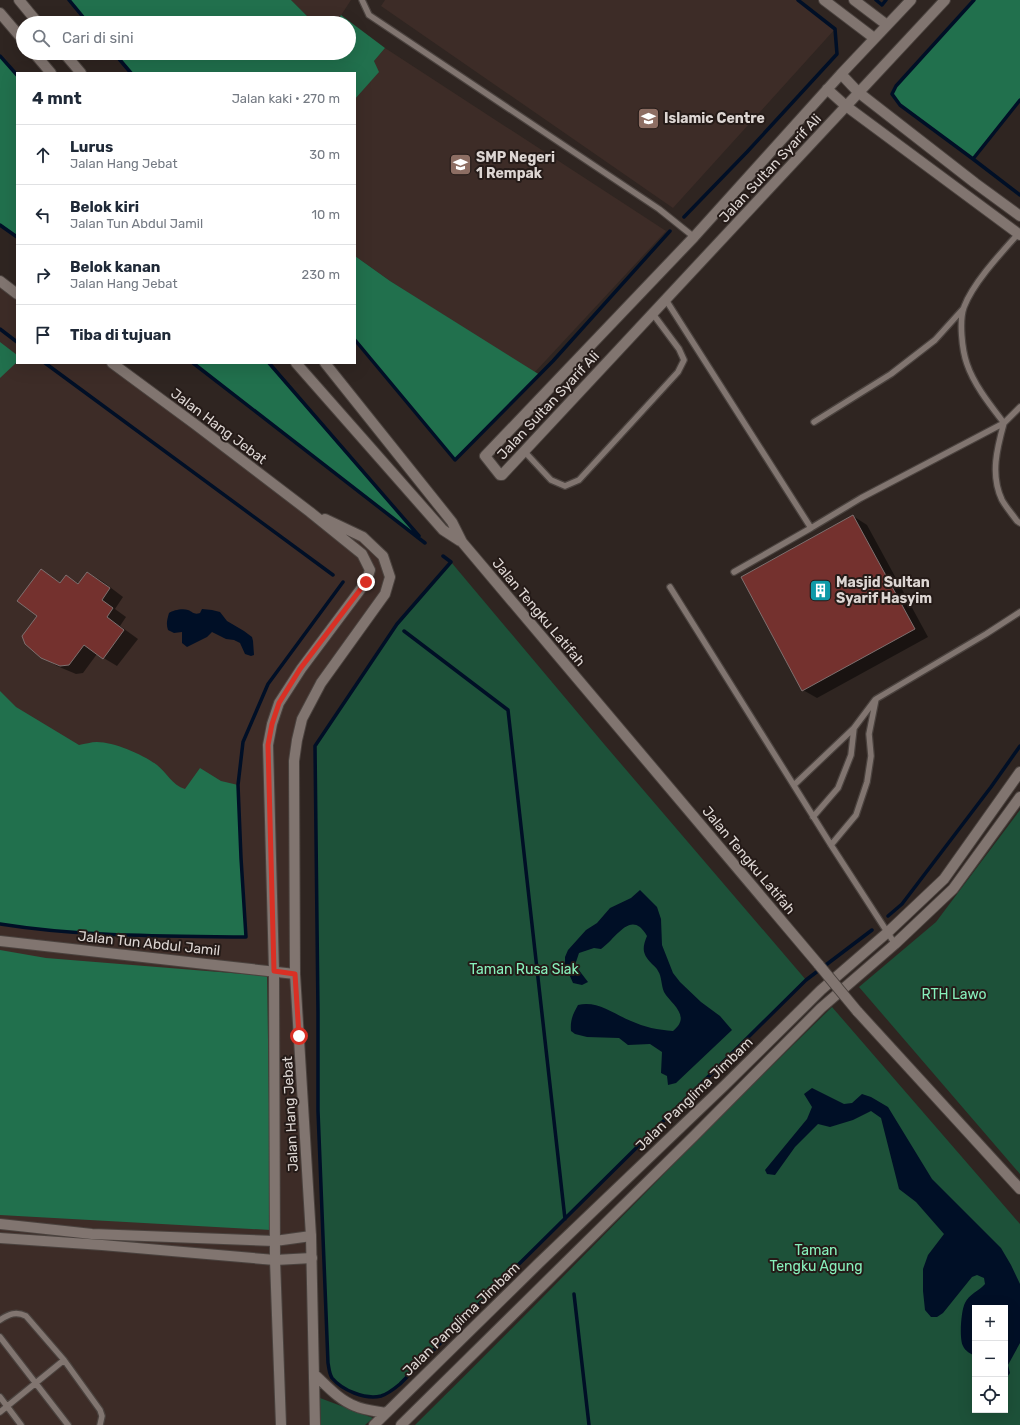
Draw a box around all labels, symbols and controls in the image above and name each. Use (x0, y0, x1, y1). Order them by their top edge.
search box (16, 16, 356, 60)
icon: search (30, 27, 52, 49)
text: Cari di sini (62, 29, 134, 47)
text: 4 mnt (32, 88, 82, 108)
text: Jalan kaki · 270 m (232, 91, 340, 106)
school or university icon: Islamic Centre (635, 105, 661, 131)
place label: Islamic Centre (664, 110, 765, 127)
street label: Jalan Sultan Syarif Ali (716, 111, 825, 226)
text: Lurus (70, 138, 113, 156)
icon: ahead (32, 144, 54, 166)
text: 30 m (309, 147, 340, 162)
place label: SMP Negeri 1 Rempak (476, 149, 555, 182)
school or university icon: SMP Negeri 1 Rempak (447, 152, 473, 178)
text: Jalan Hang Jebat (70, 156, 178, 171)
text: Belok kiri (70, 198, 139, 216)
icon: left (32, 204, 54, 226)
text: 10 m (311, 207, 340, 222)
text: Jalan Tun Abdul Jamil (70, 216, 203, 231)
text: Belok kanan (70, 258, 160, 276)
icon: right (32, 264, 54, 286)
text: 230 m (302, 267, 340, 282)
text: Jalan Hang Jebat (70, 276, 178, 291)
icon: arrive (32, 324, 54, 346)
text: Tiba di tujuan (70, 326, 171, 344)
street label: Jalan Sultan Syarif Ali (494, 348, 603, 463)
street label: Jalan Hang Jebat (167, 385, 270, 468)
street label: Jalan Tengku Latifah (488, 555, 589, 670)
route end (357, 573, 375, 591)
place label: Masjid Sultan Syarif Hasyim (836, 574, 932, 607)
building icon: Masjid Sultan Syarif Hasyim (808, 577, 834, 603)
street label: Jalan Tengku Latifah (698, 803, 799, 918)
street label: Jalan Tun Abdul Jamil (77, 928, 221, 959)
park label: Taman Rusa Siak (469, 961, 580, 978)
park label: RTH Lawo (921, 986, 987, 1003)
route start (290, 1027, 308, 1045)
street label: Jalan Panglima Jimbam (632, 1034, 757, 1155)
street label: Jalan Hang Jebat (279, 1055, 302, 1172)
park label: Taman Tengku Agung (769, 1242, 863, 1275)
street label: Jalan Panglima Jimbam (399, 1259, 524, 1380)
map controls (972, 1305, 1008, 1413)
button: + (972, 1305, 1008, 1341)
button: − (972, 1341, 1008, 1377)
button: locate (972, 1377, 1008, 1413)

